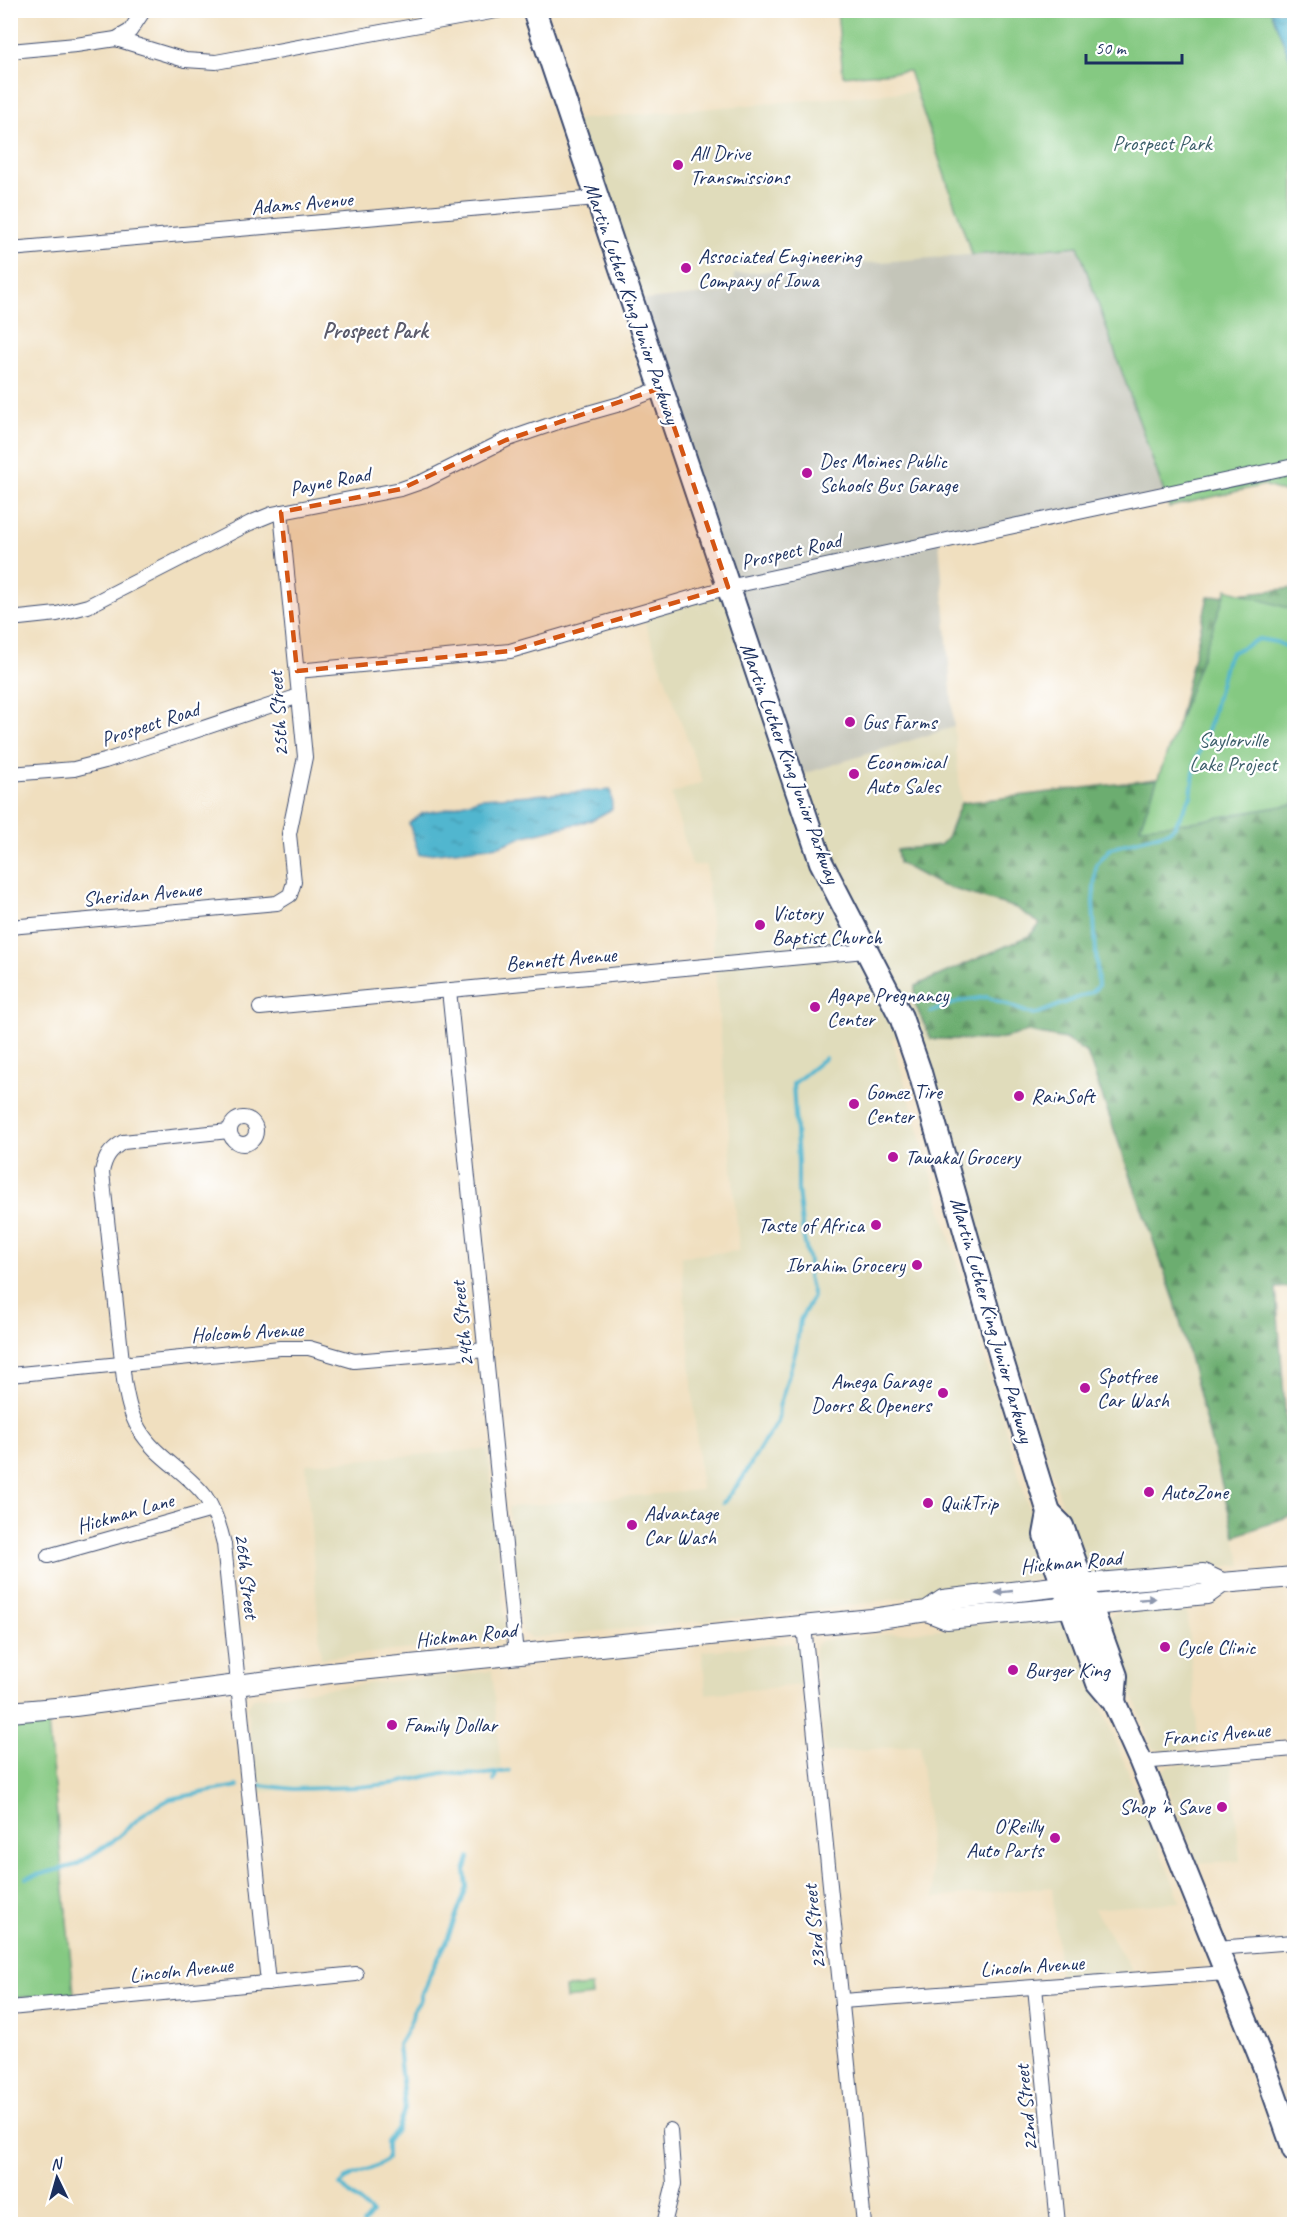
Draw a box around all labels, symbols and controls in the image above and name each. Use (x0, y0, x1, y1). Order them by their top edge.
scale bar (1086, 27, 1182, 65)
text: 50 m (1095, 37, 1128, 59)
park label: Prospect Park (1113, 130, 1214, 156)
place label: All Drive Transmissions (690, 140, 791, 190)
marker: All Drive Transmissions (671, 158, 685, 172)
street label: Martin Luther King Junior Parkway (578, 179, 686, 429)
street label: Adams Avenue (250, 185, 356, 220)
place label: Associated Engineering Company of Iowa (698, 243, 863, 293)
marker: Associated Engineering Company of Iowa (679, 261, 693, 275)
district label: Prospect Park (323, 317, 429, 345)
place label: Des Moines Public Schools Bus Garage (819, 448, 958, 498)
street label: Payne Road (288, 460, 375, 502)
marker: Des Moines Public Schools Bus Garage (800, 466, 814, 480)
street label: Prospect Road (738, 526, 846, 575)
street label: Martin Luther King Junior Parkway (734, 639, 846, 888)
street label: 25th Street (262, 668, 294, 758)
street label: Prospect Road (97, 695, 205, 752)
place label: Gus Farms (862, 709, 938, 735)
marker: Gus Farms (843, 715, 857, 729)
park label: Saylorville Lake Project (1189, 727, 1279, 777)
place label: Economical Auto Sales (866, 749, 948, 799)
marker: Economical Auto Sales (847, 767, 861, 781)
street label: Sheridan Avenue (82, 876, 203, 912)
place label: Victory Baptist Church (772, 900, 883, 950)
marker: Victory Baptist Church (753, 918, 767, 932)
street label: Bennett Avenue (505, 941, 618, 977)
place label: Agape Pregnancy Center (827, 982, 950, 1032)
marker: Agape Pregnancy Center (808, 1000, 822, 1014)
place label: Gomez Tire Center (866, 1079, 944, 1129)
place label: RainSoft (1031, 1083, 1096, 1109)
marker: RainSoft (1012, 1089, 1026, 1103)
marker: Gomez Tire Center (847, 1097, 861, 1111)
place label: Tawakal Grocery (905, 1144, 1022, 1170)
marker: Tawakal Grocery (886, 1150, 900, 1164)
street label: Martin Luther King Junior Parkway (945, 1194, 1040, 1447)
place label: Taste of Africa (758, 1212, 866, 1238)
marker: Taste of Africa (869, 1218, 883, 1232)
place label: Ibrahim Grocery (786, 1252, 907, 1278)
marker: Ibrahim Grocery (910, 1258, 924, 1272)
street label: 24th Street (444, 1278, 479, 1368)
street label: Holcomb Avenue (190, 1316, 305, 1348)
place label: Spotfree Car Wash (1097, 1363, 1169, 1413)
place label: Amega Garage Doors & Openers (811, 1368, 933, 1418)
marker: Spotfree Car Wash (1078, 1381, 1092, 1395)
marker: Amega Garage Doors & Openers (936, 1386, 950, 1400)
place label: AutoZone (1161, 1479, 1230, 1505)
marker: AutoZone (1142, 1485, 1156, 1499)
street label: Hickman Lane (74, 1486, 179, 1539)
place label: QuikTrip (940, 1490, 1000, 1516)
marker: QuikTrip (921, 1496, 935, 1510)
place label: Advantage Car Wash (644, 1500, 719, 1550)
marker: Advantage Car Wash (625, 1518, 639, 1532)
street label: 26th Street (229, 1532, 265, 1622)
street label: Hickman Road (1019, 1544, 1127, 1579)
one-way arrow (995, 1587, 1014, 1597)
one-way arrow (1138, 1594, 1157, 1604)
street label: Hickman Road (414, 1616, 522, 1653)
place label: Cycle Clinic (1177, 1634, 1257, 1660)
marker: Cycle Clinic (1158, 1640, 1172, 1654)
place label: Burger King (1025, 1657, 1111, 1683)
marker: Burger King (1006, 1663, 1020, 1677)
place label: Family Dollar (404, 1712, 498, 1738)
street label: Francis Avenue (1161, 1716, 1272, 1752)
marker: Family Dollar (385, 1718, 399, 1732)
place label: Shop 'n Save (1119, 1794, 1211, 1820)
marker: Shop 'n Save (1215, 1800, 1229, 1814)
place label: O'Reilly Auto Parts (966, 1813, 1045, 1863)
marker: O'Reilly Auto Parts (1048, 1831, 1062, 1845)
street label: 23rd Street (796, 1881, 831, 1971)
street label: Lincoln Avenue (979, 1949, 1086, 1983)
street label: Lincoln Avenue (128, 1952, 235, 1988)
street label: 22nd Street (1008, 2061, 1043, 2153)
north arrow (27, 2148, 87, 2208)
text: N (50, 2153, 65, 2174)

